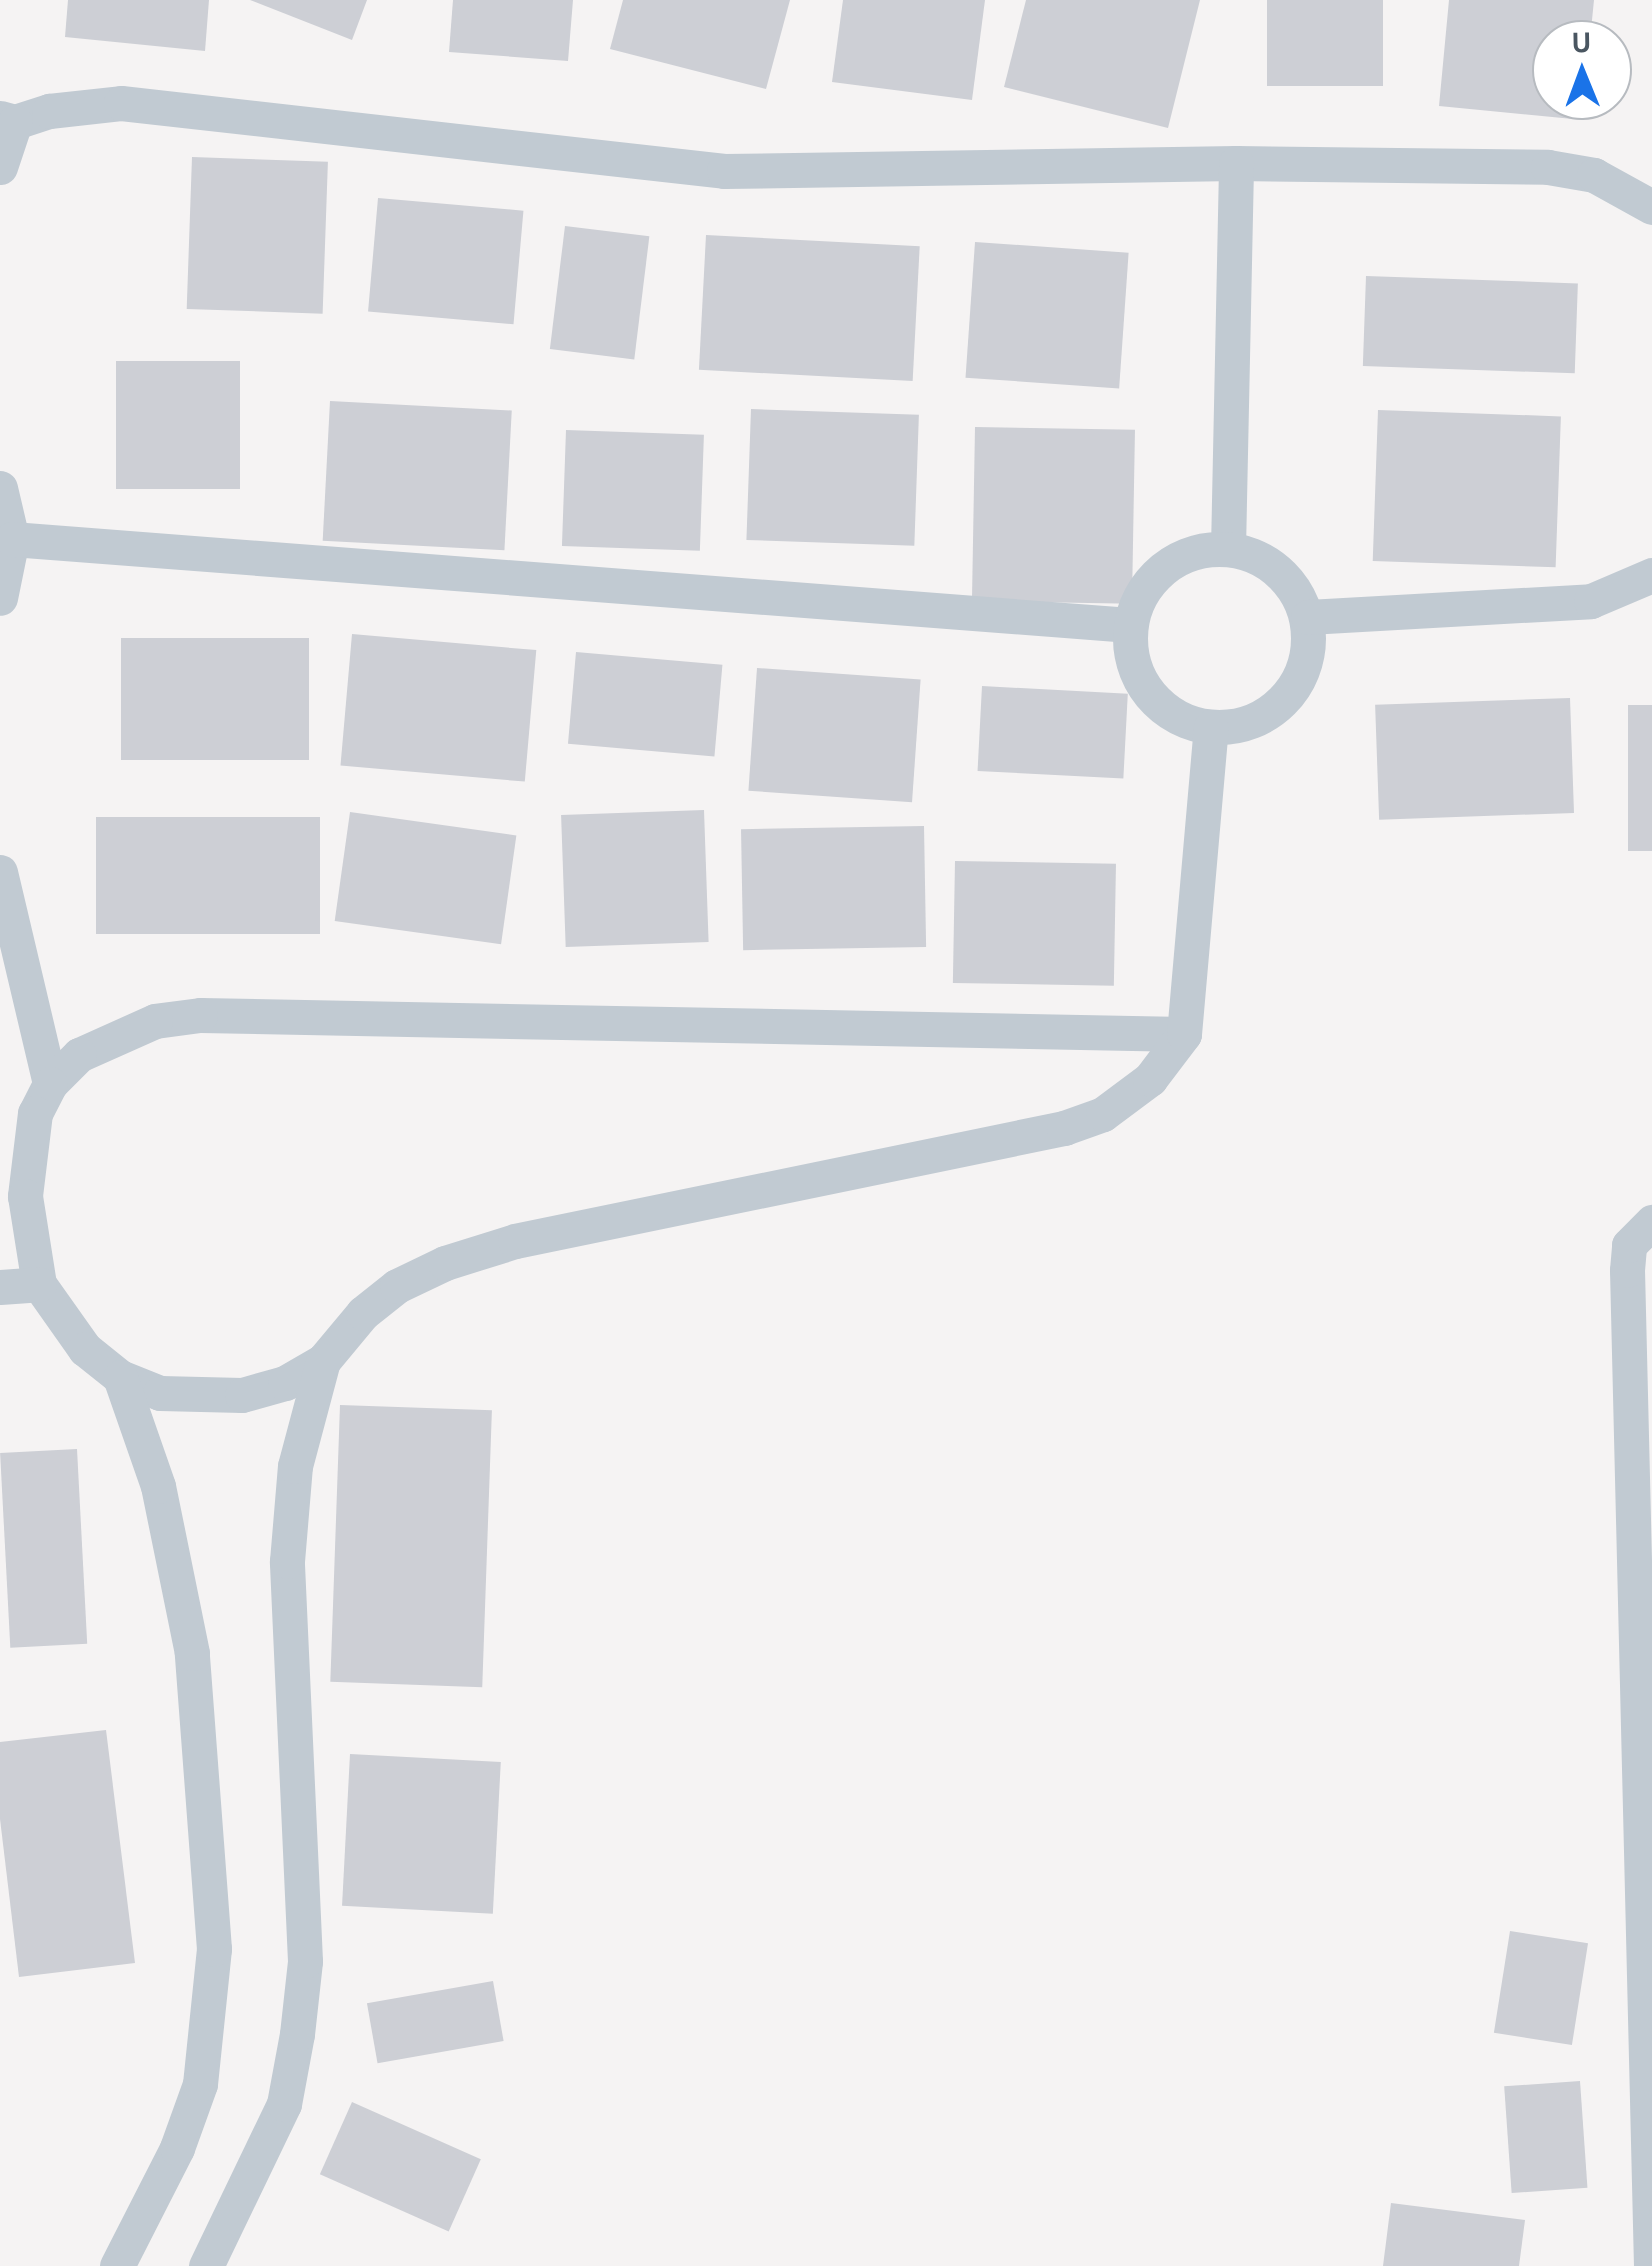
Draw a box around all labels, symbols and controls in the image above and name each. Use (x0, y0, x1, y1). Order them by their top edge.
north arrow (1532, 20, 1632, 120)
text: U (1571, 26, 1592, 57)

